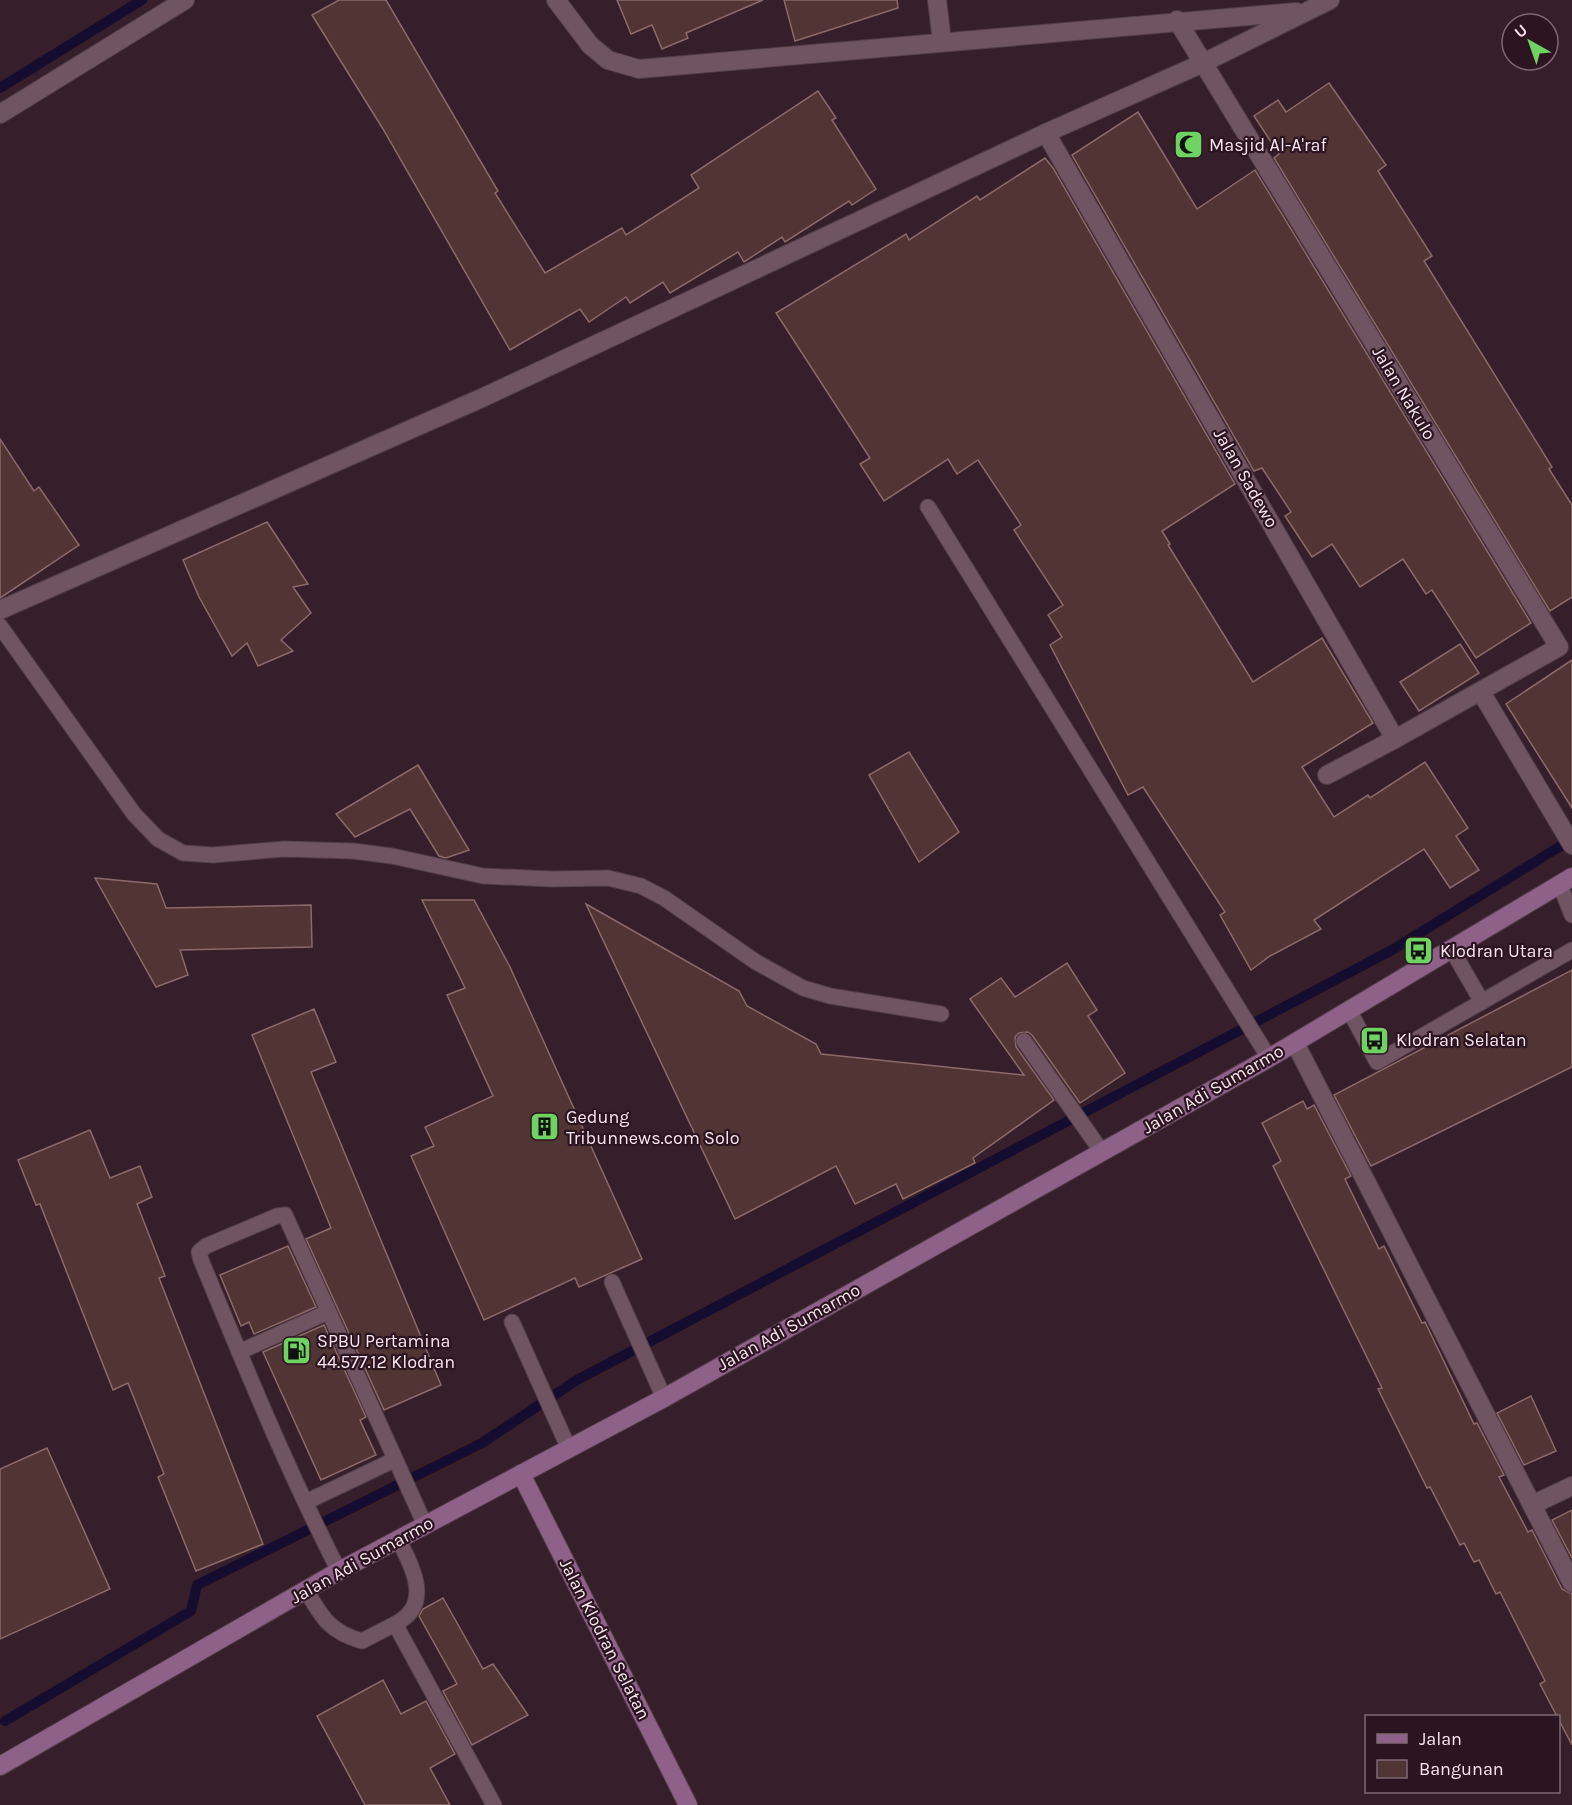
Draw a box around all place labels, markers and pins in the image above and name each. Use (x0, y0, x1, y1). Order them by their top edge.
mosque icon: Masjid Al-A'raf (1172, 129, 1204, 161)
place label: Masjid Al-A'raf (1209, 134, 1327, 156)
bus stop icon: Klodran Utara (1403, 935, 1435, 967)
place label: Klodran Utara (1440, 940, 1553, 962)
bus stop icon: Klodran Selatan (1359, 1024, 1391, 1056)
place label: Klodran Selatan (1396, 1029, 1527, 1051)
place label: Gedung Tribunnews.com Solo (566, 1106, 740, 1149)
building icon: Gedung Tribunnews.com Solo (529, 1111, 561, 1143)
place label: SPBU Pertamina 44.577.12 Klodran (317, 1330, 455, 1373)
fuel station icon: SPBU Pertamina 44.577.12 Klodran (280, 1335, 312, 1367)

